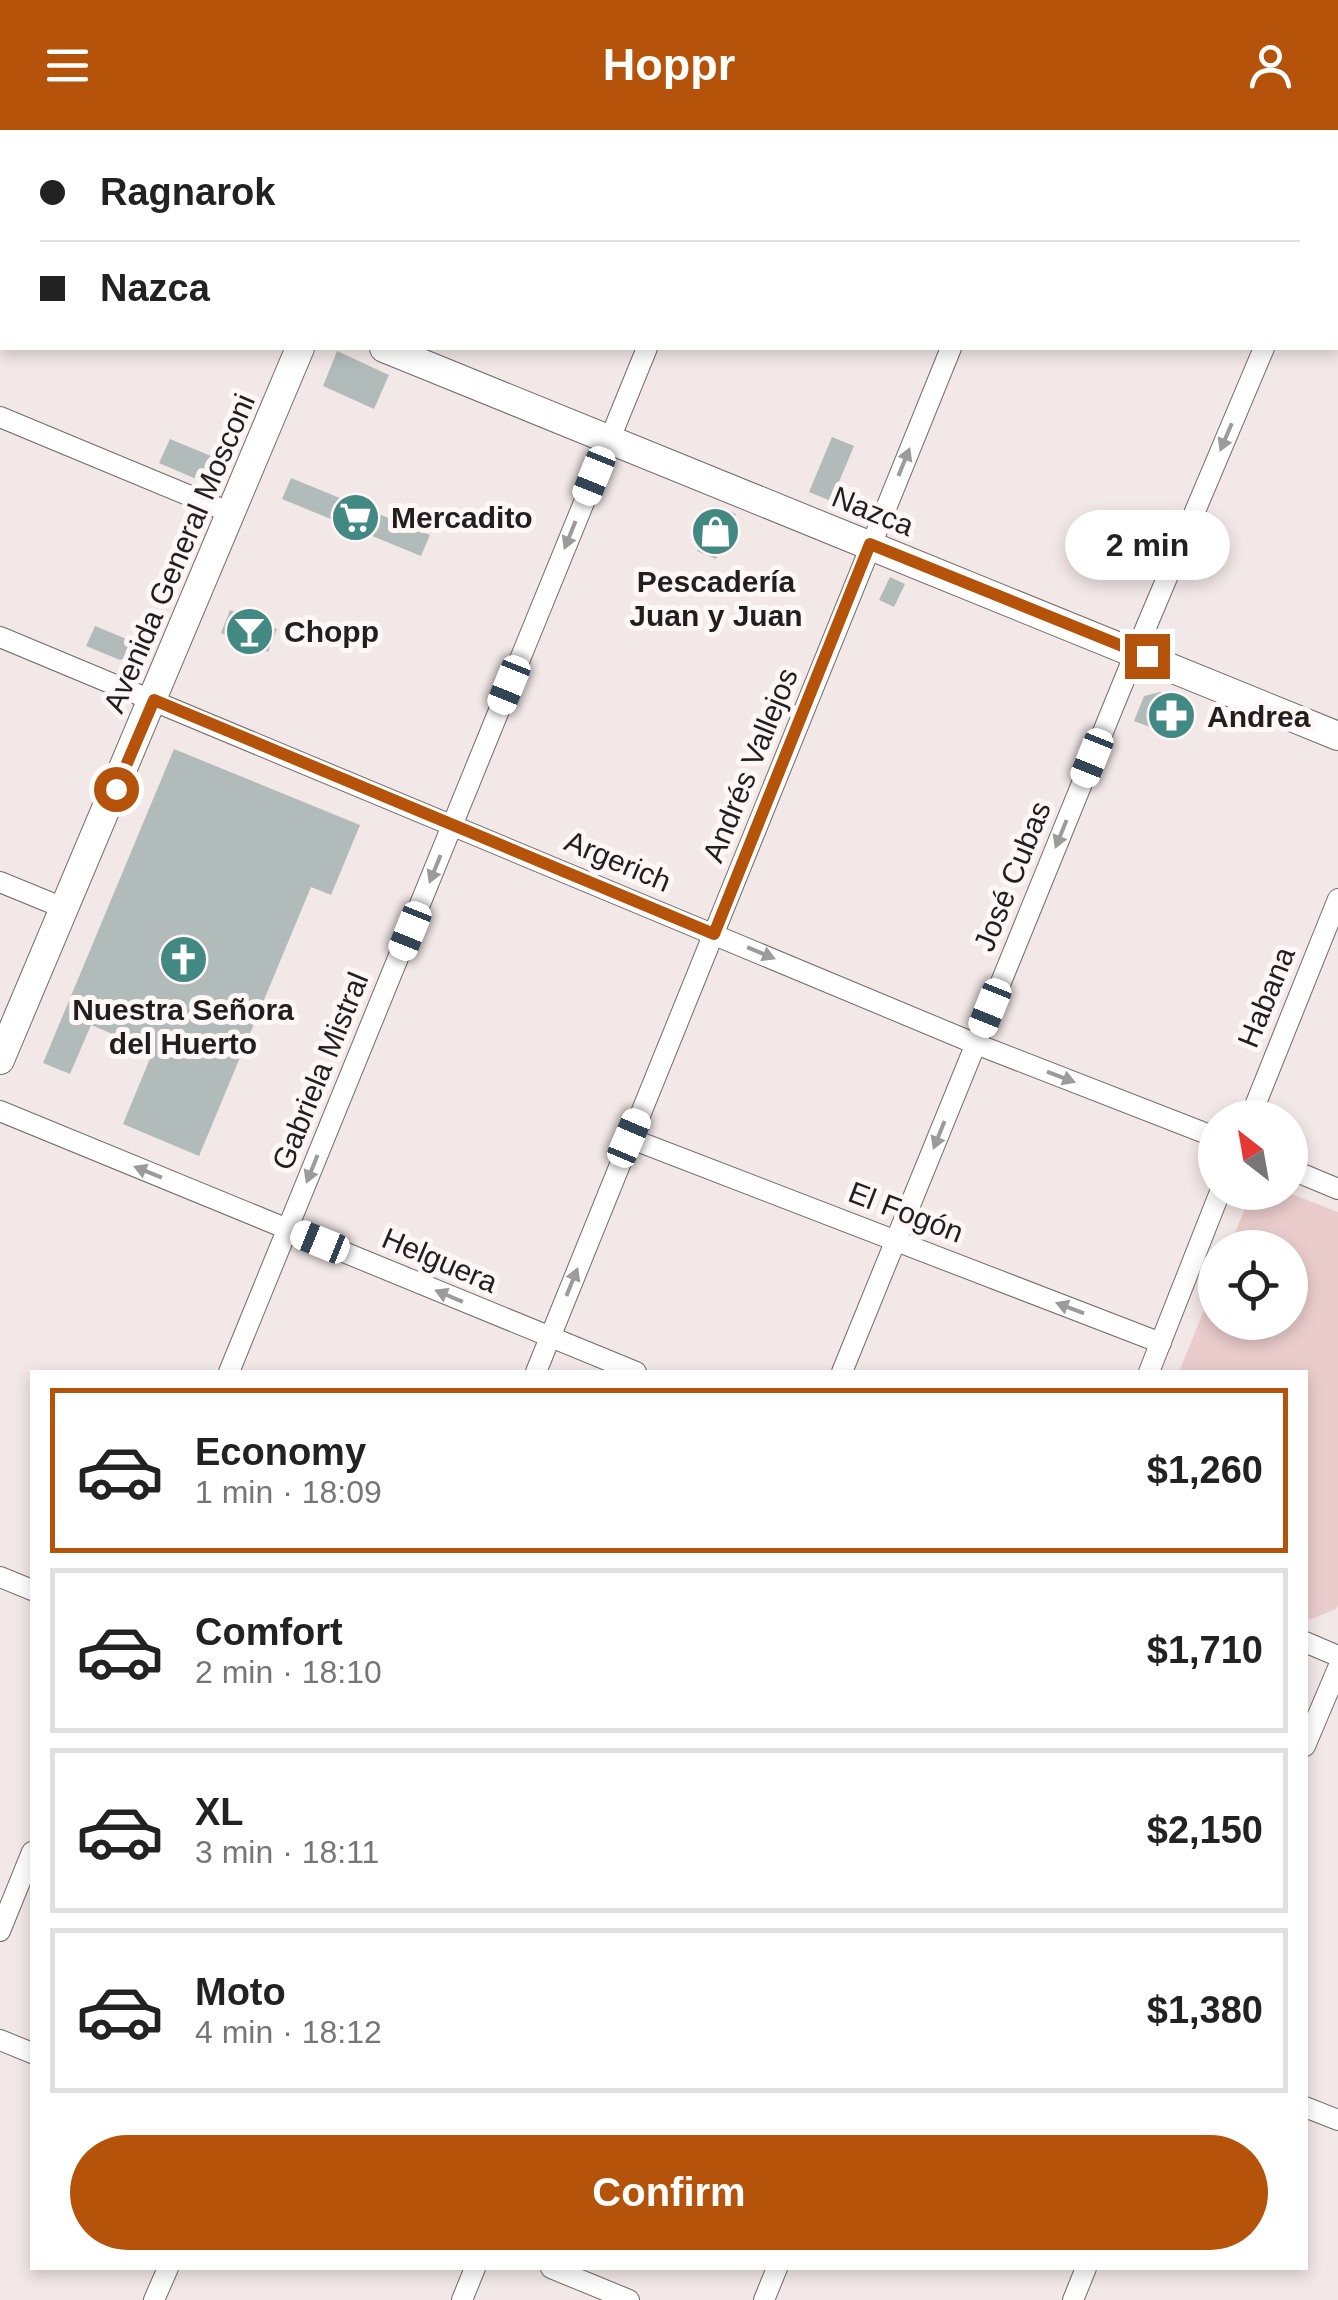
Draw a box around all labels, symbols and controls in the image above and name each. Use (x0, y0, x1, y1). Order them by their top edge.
icon: menu (40, 38, 95, 93)
icon: person (1243, 38, 1298, 93)
text: Hoppr (603, 39, 735, 90)
text: Ragnarok (100, 171, 275, 213)
text: Nazca (100, 267, 210, 309)
street label: Avenida General Mosconi (97, 389, 261, 717)
one-way arrow (1218, 422, 1234, 452)
car (569, 443, 619, 509)
one-way arrow (897, 447, 913, 477)
street label: Nazca (827, 480, 919, 542)
supermarket icon: Mercadito (330, 491, 382, 543)
place label: Mercadito (391, 501, 533, 534)
shop icon: Pescadería Juan y Juan (690, 506, 742, 558)
callout: 2 min (1064, 511, 1230, 581)
one-way arrow (562, 520, 578, 550)
text: 2 min (1106, 527, 1189, 563)
place label: Pescadería Juan y Juan (629, 565, 803, 632)
bar icon: Chopp (223, 605, 275, 657)
place label: Chopp (284, 615, 379, 648)
route end (1125, 634, 1170, 679)
car (484, 652, 534, 718)
street label: Andrés Vallejos (696, 663, 804, 867)
pharmacy icon: Andrea (1146, 690, 1198, 742)
place label: Andrea (1207, 700, 1311, 733)
car (1067, 725, 1117, 791)
route start (94, 767, 139, 812)
street label: José Cubas (967, 796, 1057, 956)
one-way arrow (1053, 819, 1069, 849)
street label: Argerich (560, 824, 676, 898)
one-way arrow (427, 854, 443, 883)
car (385, 898, 435, 964)
church icon: Nuestra Señora del Huerto (157, 934, 209, 986)
street label: Habana (1231, 942, 1301, 1052)
one-way arrow (746, 945, 775, 961)
street label: Gabriela Mistral (265, 967, 375, 1175)
car (965, 975, 1015, 1041)
place label: Nuestra Señora del Huerto (72, 993, 294, 1060)
one-way arrow (1046, 1070, 1076, 1086)
north arrow (1198, 1100, 1308, 1210)
map controls (1198, 1100, 1308, 1340)
car (603, 1105, 655, 1171)
one-way arrow (930, 1121, 946, 1151)
one-way arrow (303, 1155, 319, 1185)
one-way arrow (133, 1163, 163, 1179)
street label: El Fogón (844, 1175, 968, 1249)
car (287, 1217, 353, 1267)
street label: Helguera (378, 1221, 503, 1299)
button: locate (1198, 1230, 1308, 1340)
one-way arrow (565, 1267, 581, 1297)
one-way arrow (434, 1288, 464, 1304)
one-way arrow (1055, 1299, 1085, 1315)
icon: car (75, 1426, 165, 1516)
text: Economy (195, 1431, 366, 1473)
text: $1,260 (1147, 1449, 1263, 1491)
text: 1 min · 18:09 (195, 1474, 382, 1510)
icon: car (75, 1606, 165, 1696)
text: Comfort (195, 1611, 343, 1653)
text: $1,710 (1147, 1629, 1263, 1671)
text: 2 min · 18:10 (195, 1654, 382, 1690)
icon: car (75, 1786, 165, 1876)
text: XL (195, 1791, 244, 1833)
text: $2,150 (1147, 1809, 1263, 1851)
text: 3 min · 18:11 (195, 1834, 379, 1870)
icon: car (75, 1966, 165, 2056)
text: Moto (195, 1971, 286, 2013)
text: $1,380 (1147, 1989, 1263, 2031)
text: 4 min · 18:12 (195, 2014, 382, 2050)
button: Confirm (70, 2135, 1268, 2250)

